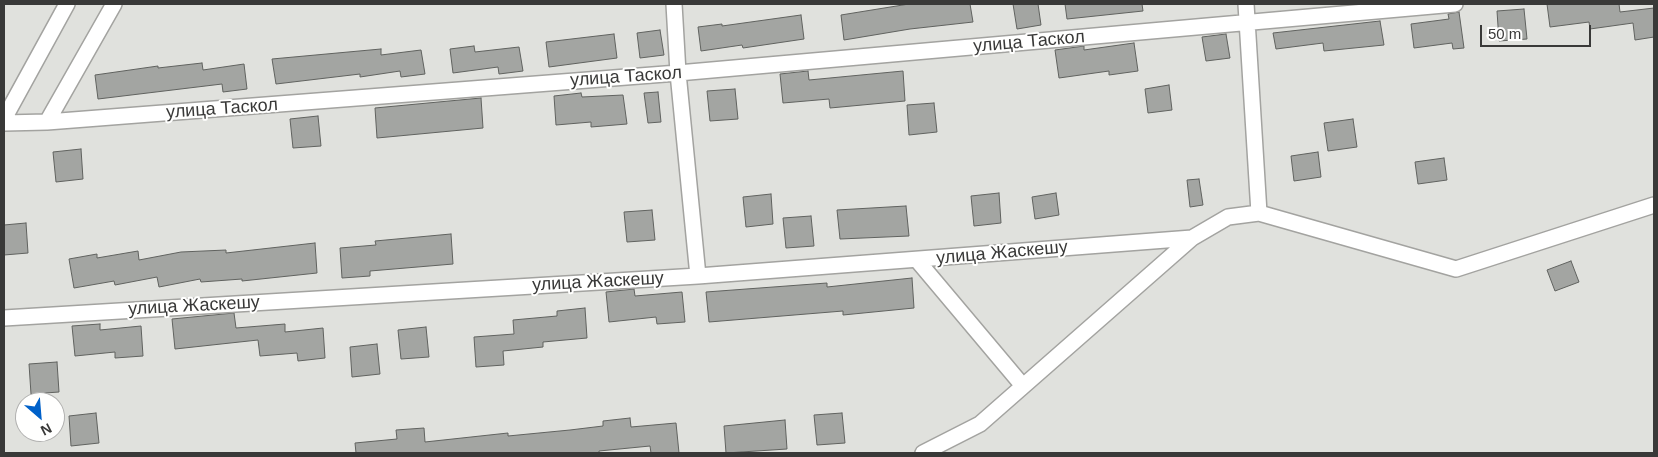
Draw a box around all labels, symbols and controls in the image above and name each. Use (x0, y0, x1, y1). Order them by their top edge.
scale bar (1483, 15, 1594, 47)
text: 50 m (1488, 25, 1521, 42)
street label: улица Таскол (972, 26, 1086, 58)
street label: улица Таскол (569, 62, 683, 92)
street label: улица Таскол (165, 94, 279, 124)
street label: улица Жаскешу (935, 236, 1069, 270)
street label: улица Жаскешу (532, 268, 664, 296)
street label: улица Жаскешу (128, 292, 260, 320)
north arrow (15, 392, 65, 442)
text: N (38, 420, 54, 439)

